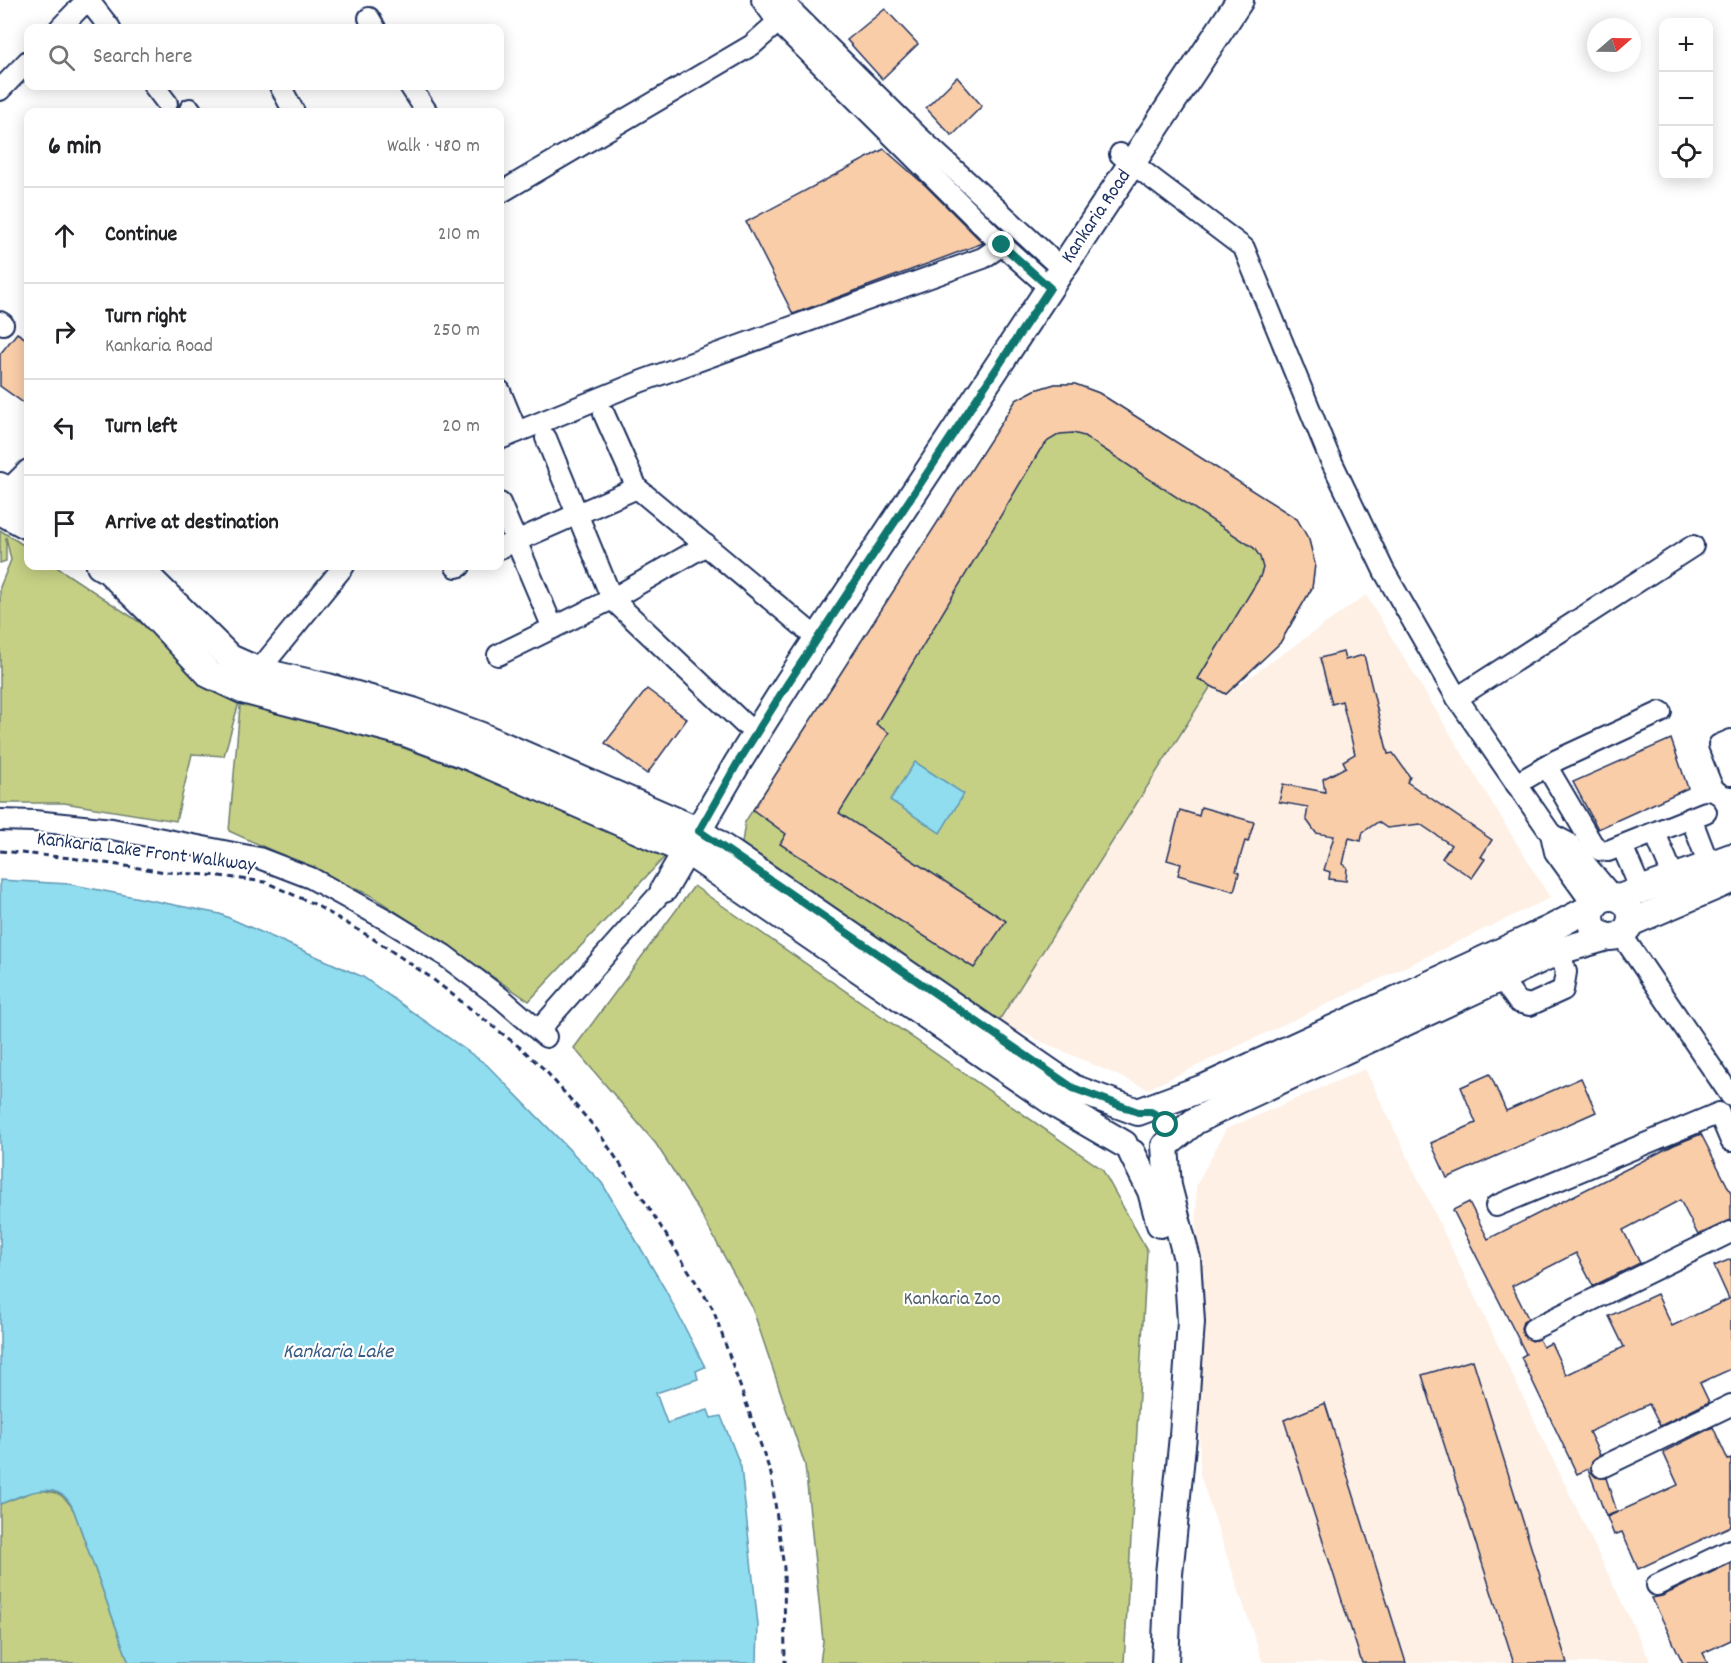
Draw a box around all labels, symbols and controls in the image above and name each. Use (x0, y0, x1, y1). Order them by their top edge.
north arrow (1587, 18, 1641, 72)
map controls (1659, 18, 1713, 180)
button: + (1659, 18, 1713, 72)
search box (24, 24, 504, 90)
icon: search (45, 41, 78, 74)
text: Search here (93, 42, 192, 73)
button: − (1659, 72, 1713, 126)
button: locate (1659, 126, 1713, 180)
text: 6 min (48, 129, 101, 166)
text: Walk · 480 m (387, 133, 480, 161)
street label: Kankaria Road (1055, 164, 1139, 270)
icon: ahead (48, 219, 81, 252)
text: Continue (105, 220, 177, 251)
text: 210 m (438, 221, 480, 249)
route end (988, 231, 1014, 257)
text: Turn right (105, 302, 187, 333)
icon: right (48, 315, 81, 348)
text: 250 m (433, 317, 480, 345)
text: Kankaria Road (105, 333, 213, 361)
icon: left (48, 411, 81, 444)
text: Turn left (105, 412, 177, 443)
text: 20 m (442, 413, 480, 441)
icon: arrive (48, 507, 81, 540)
text: Arrive at destination (105, 508, 279, 539)
street label: Kankaria Lake Front Walkway (35, 826, 258, 880)
route start (1152, 1111, 1178, 1137)
park label: Kankaria Zoo (903, 1286, 1001, 1314)
water label: Kankaria Lake (283, 1338, 395, 1368)

